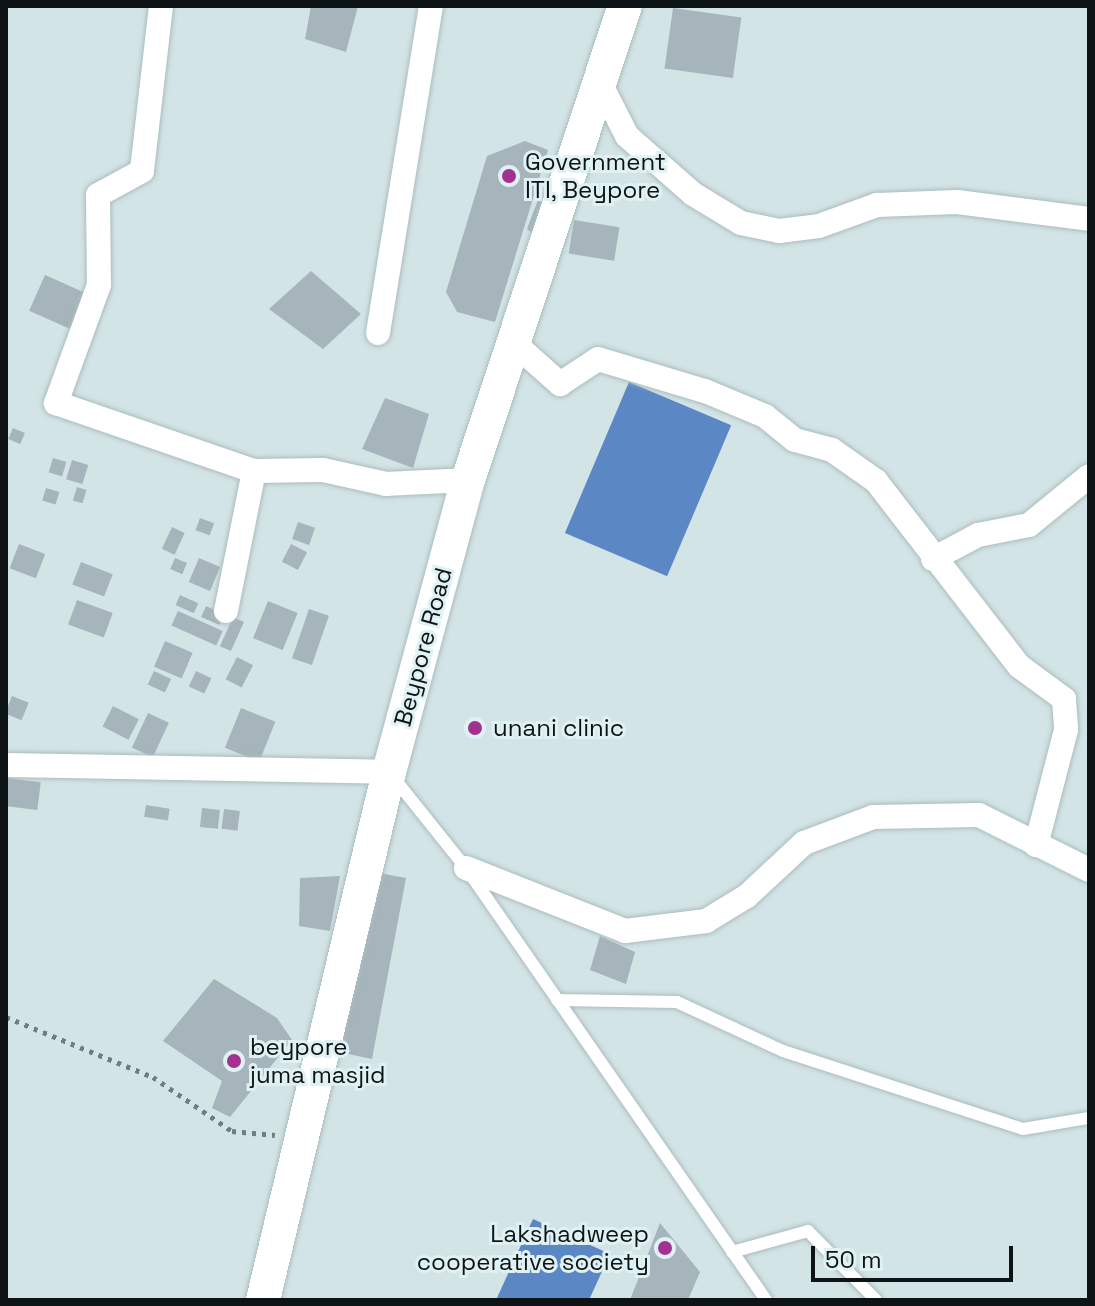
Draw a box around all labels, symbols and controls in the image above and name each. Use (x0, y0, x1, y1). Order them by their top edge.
place label: Government ITI, Beypore (525, 148, 666, 204)
marker: Government ITI, Beypore (500, 167, 518, 185)
street label: Beypore Road (388, 565, 458, 729)
place label: unani clinic (493, 714, 624, 742)
marker: unani clinic (464, 717, 486, 739)
place label: beypore juma masjid (250, 1033, 385, 1089)
marker: beypore juma masjid (225, 1052, 243, 1070)
place label: Lakshadweep cooperative society (417, 1220, 649, 1276)
scale bar (815, 1230, 1017, 1280)
marker: Lakshadweep cooperative society (656, 1239, 674, 1257)
text: 50 m (825, 1244, 882, 1275)

